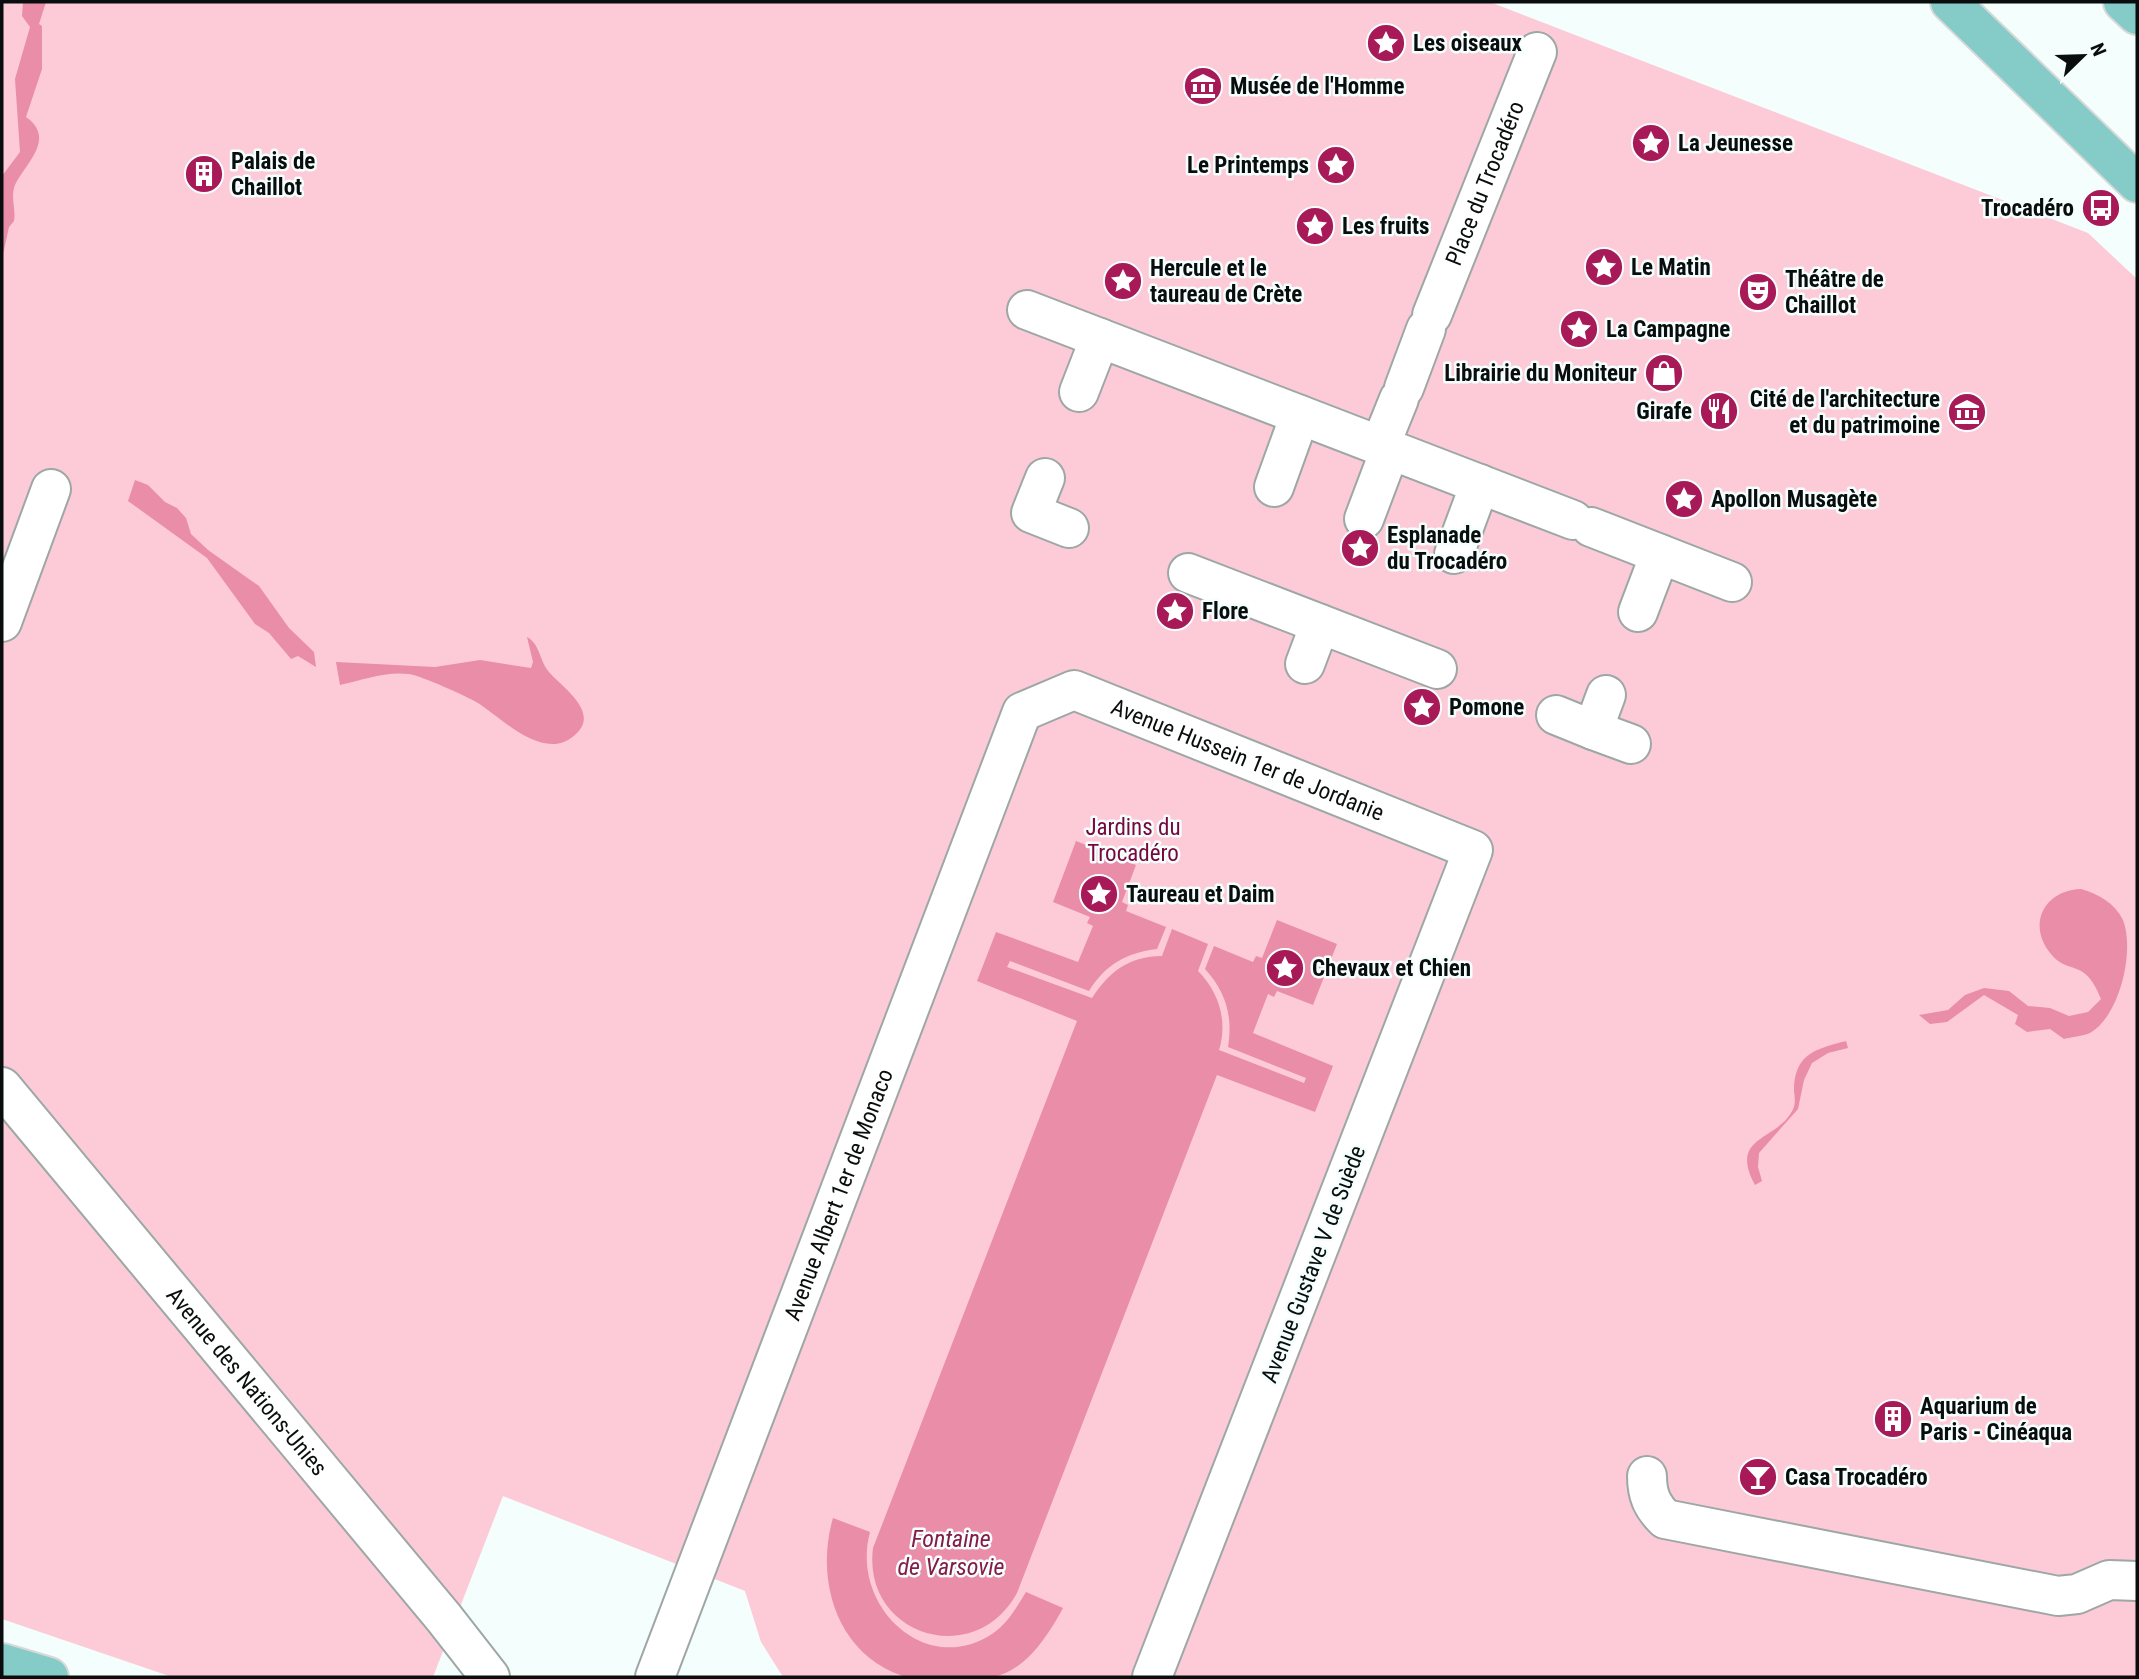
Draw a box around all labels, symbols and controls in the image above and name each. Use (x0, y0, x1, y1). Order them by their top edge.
north arrow (2048, 21, 2118, 91)
place icon: Les oiseaux (1365, 22, 1407, 64)
place label: Les oiseaux (1413, 30, 1523, 57)
text: N (2085, 40, 2111, 59)
museum icon: Musée de l'Homme (1182, 65, 1224, 107)
place label: Musée de l'Homme (1230, 73, 1404, 100)
street label: Place du Trocadéro (1440, 97, 1530, 269)
place icon: La Jeunesse (1630, 122, 1672, 164)
place label: La Jeunesse (1678, 130, 1793, 157)
place icon: Le Printemps (1315, 144, 1357, 186)
place label: Palais de Chaillot (231, 148, 315, 201)
place label: Le Printemps (1187, 152, 1309, 179)
building icon: Palais de Chaillot (183, 153, 225, 195)
bus stop icon: Trocadéro (2080, 187, 2122, 229)
place label: Trocadéro (1981, 195, 2074, 222)
place icon: Les fruits (1294, 205, 1336, 247)
place label: Les fruits (1342, 213, 1430, 240)
place icon: Le Matin (1583, 246, 1625, 288)
place label: Le Matin (1631, 254, 1711, 281)
place label: Hercule et le taureau de Crète (1150, 255, 1302, 308)
place icon: Hercule et le taureau de Crète (1102, 260, 1144, 302)
place label: Théâtre de Chaillot (1785, 266, 1884, 319)
theatre icon: Théâtre de Chaillot (1737, 271, 1779, 313)
place icon: La Campagne (1558, 308, 1600, 350)
place label: La Campagne (1606, 316, 1730, 343)
shop icon: Librairie du Moniteur (1643, 352, 1685, 394)
place label: Librairie du Moniteur (1444, 360, 1637, 387)
place label: Cité de l'architecture et du patrimoine (1750, 386, 1940, 439)
restaurant icon: Girafe (1698, 390, 1740, 432)
museum icon: Cité de l'architecture et du patrimoine (1946, 391, 1988, 433)
place label: Girafe (1636, 398, 1692, 425)
place icon: Apollon Musagète (1663, 478, 1705, 520)
place label: Apollon Musagète (1711, 486, 1877, 513)
place label: Esplanade du Trocadéro (1387, 522, 1507, 575)
place icon: Esplanade du Trocadéro (1339, 527, 1381, 569)
place icon: Flore (1154, 590, 1196, 632)
place label: Flore (1202, 598, 1249, 625)
place icon: Pomone (1401, 686, 1443, 728)
street label: Avenue Hussein 1er de Jordanie (1107, 693, 1388, 827)
place label: Pomone (1449, 694, 1524, 721)
park label: Jardins du Trocadéro (1085, 814, 1181, 867)
place icon: Taureau et Daim (1078, 873, 1120, 915)
place label: Taureau et Daim (1126, 881, 1275, 908)
place icon: Chevaux et Chien (1264, 947, 1306, 989)
place label: Chevaux et Chien (1312, 955, 1471, 982)
street label: Avenue Albert 1er de Monaco (779, 1065, 899, 1324)
street label: Avenue Gustave V de Suède (1256, 1142, 1371, 1387)
street label: Avenue des Nations-Unies (161, 1282, 333, 1481)
place label: Aquarium de Paris - Cinéaqua (1920, 1393, 2072, 1446)
building icon: Aquarium de Paris - Cinéaqua (1872, 1398, 1914, 1440)
bar icon: Casa Trocadéro (1737, 1456, 1779, 1498)
place label: Casa Trocadéro (1785, 1464, 1928, 1491)
water label: Fontaine de Varsovie (897, 1525, 1005, 1581)

